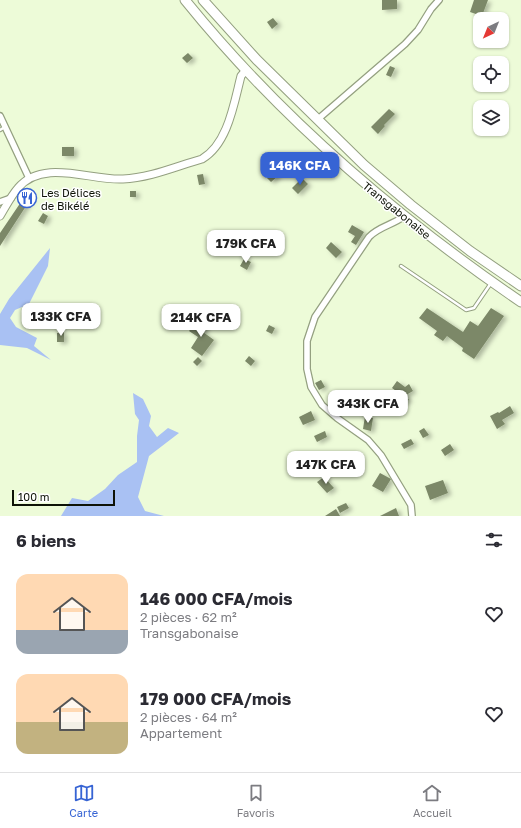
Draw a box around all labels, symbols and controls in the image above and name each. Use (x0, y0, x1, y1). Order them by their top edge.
north arrow (473, 12, 509, 48)
map controls (473, 12, 509, 136)
button: locate (473, 56, 509, 92)
button: layers (473, 100, 509, 136)
pin: 146K CFA (259, 152, 341, 186)
text: 146K CFA (269, 157, 331, 173)
street label: Transgabonaise (361, 179, 433, 241)
place label: Les Délices de Bikélé (41, 186, 101, 212)
restaurant icon: Les Délices de Bikélé (16, 187, 38, 209)
pin: 179K CFA (205, 230, 287, 264)
text: 179K CFA (216, 235, 276, 251)
pin: 133K CFA (20, 303, 102, 337)
pin: 214K CFA (160, 304, 242, 338)
text: 133K CFA (31, 308, 91, 324)
text: 214K CFA (171, 309, 231, 325)
pin: 343K CFA (327, 390, 409, 424)
text: 343K CFA (337, 395, 399, 411)
pin: 147K CFA (285, 451, 367, 485)
text: 147K CFA (296, 456, 356, 472)
scale bar (12, 488, 115, 507)
text: 100 m (18, 490, 49, 503)
icon: filters (483, 529, 505, 551)
text: 6 biens (16, 530, 76, 551)
text: 146 000 CFA/mois (140, 588, 293, 609)
icon: home (48, 590, 96, 638)
icon: heart (483, 603, 505, 625)
text: 2 pièces · 62 m² (140, 609, 237, 625)
text: Transgabonaise (140, 625, 238, 641)
text: 179 000 CFA/mois (140, 688, 291, 709)
icon: home (48, 690, 96, 738)
icon: heart (483, 703, 505, 725)
text: 2 pièces · 64 m² (140, 709, 237, 725)
text: Appartement (140, 725, 222, 741)
tab: Carte (69, 782, 98, 819)
tab: Favoris (237, 782, 275, 819)
tab: Accueil (413, 782, 452, 819)

